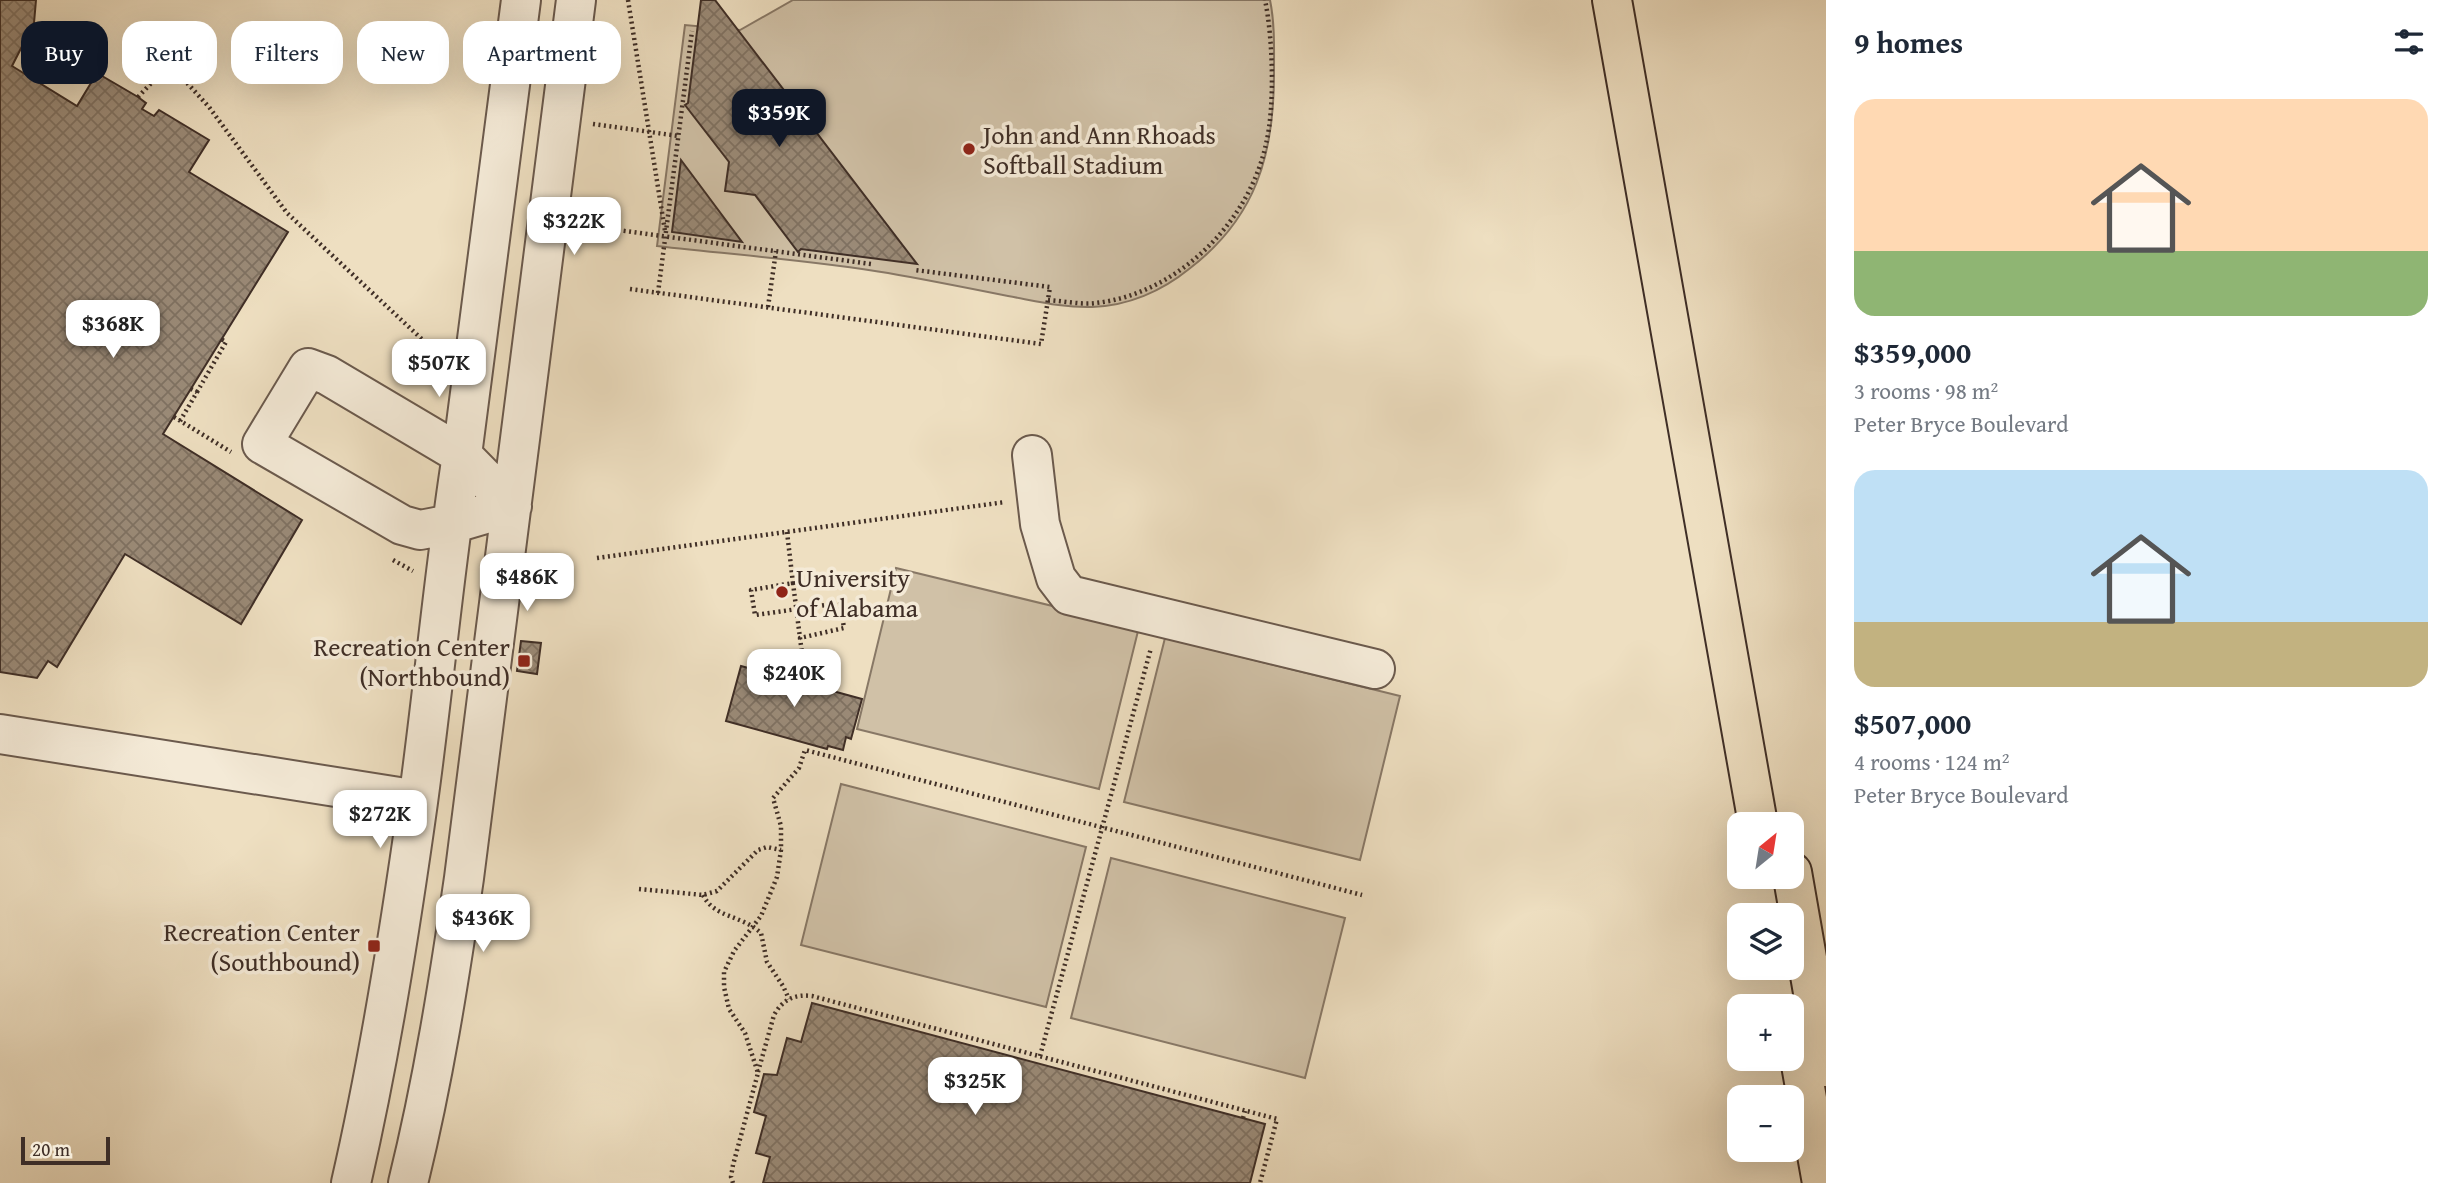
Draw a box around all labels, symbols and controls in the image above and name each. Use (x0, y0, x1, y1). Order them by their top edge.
text: 9 homes (1854, 20, 1963, 64)
chip: Buy (21, 21, 108, 84)
chip: Rent (122, 21, 217, 84)
chip: Filters (231, 21, 343, 84)
chip: New (357, 21, 449, 84)
chip: Apartment (463, 21, 621, 84)
icon: filters (2390, 23, 2428, 61)
pin: $359K (730, 90, 828, 149)
text: $359K (748, 95, 810, 128)
place label: John and Ann Rhoads Softball Stadium (980, 115, 1216, 184)
marker: John and Ann Rhoads Softball Stadium (961, 141, 977, 157)
icon: home (2078, 145, 2204, 271)
pin: $322K (525, 198, 623, 257)
text: $322K (543, 203, 605, 236)
pin: $368K (64, 300, 162, 360)
text: $368K (82, 306, 144, 339)
text: $359,000 (1854, 330, 1971, 374)
pin: $507K (390, 340, 488, 399)
text: $507K (408, 345, 470, 378)
text: 3 rooms · 98 m² (1854, 374, 1998, 407)
text: Peter Bryce Boulevard (1854, 407, 2069, 440)
icon: home (2078, 516, 2204, 642)
pin: $486K (478, 554, 576, 613)
place label: University of Alabama (796, 558, 919, 627)
text: $486K (496, 559, 558, 592)
marker: University of Alabama (774, 584, 790, 600)
place label: Recreation Center (Northbound) (313, 627, 510, 696)
pin: $240K (745, 650, 843, 709)
marker: Recreation Center (Northbound) (516, 653, 532, 669)
text: $240K (763, 655, 825, 688)
text: $507,000 (1854, 701, 1971, 745)
text: 4 rooms · 124 m² (1854, 745, 2009, 778)
text: Peter Bryce Boulevard (1854, 778, 2069, 811)
pin: $272K (331, 790, 429, 850)
text: $272K (349, 796, 411, 829)
north arrow (1727, 812, 1804, 889)
map controls (1727, 812, 1804, 1162)
pin: $436K (434, 894, 532, 954)
text: $436K (452, 900, 514, 933)
button: layers (1727, 903, 1804, 980)
place label: Recreation Center (Southbound) (163, 912, 360, 981)
marker: Recreation Center (Southbound) (366, 938, 382, 954)
button: + (1727, 994, 1804, 1071)
pin: $325K (926, 1058, 1024, 1117)
text: $325K (944, 1063, 1006, 1096)
button: − (1727, 1085, 1804, 1162)
scale bar (21, 1134, 110, 1166)
text: 20 m (32, 1135, 70, 1163)

